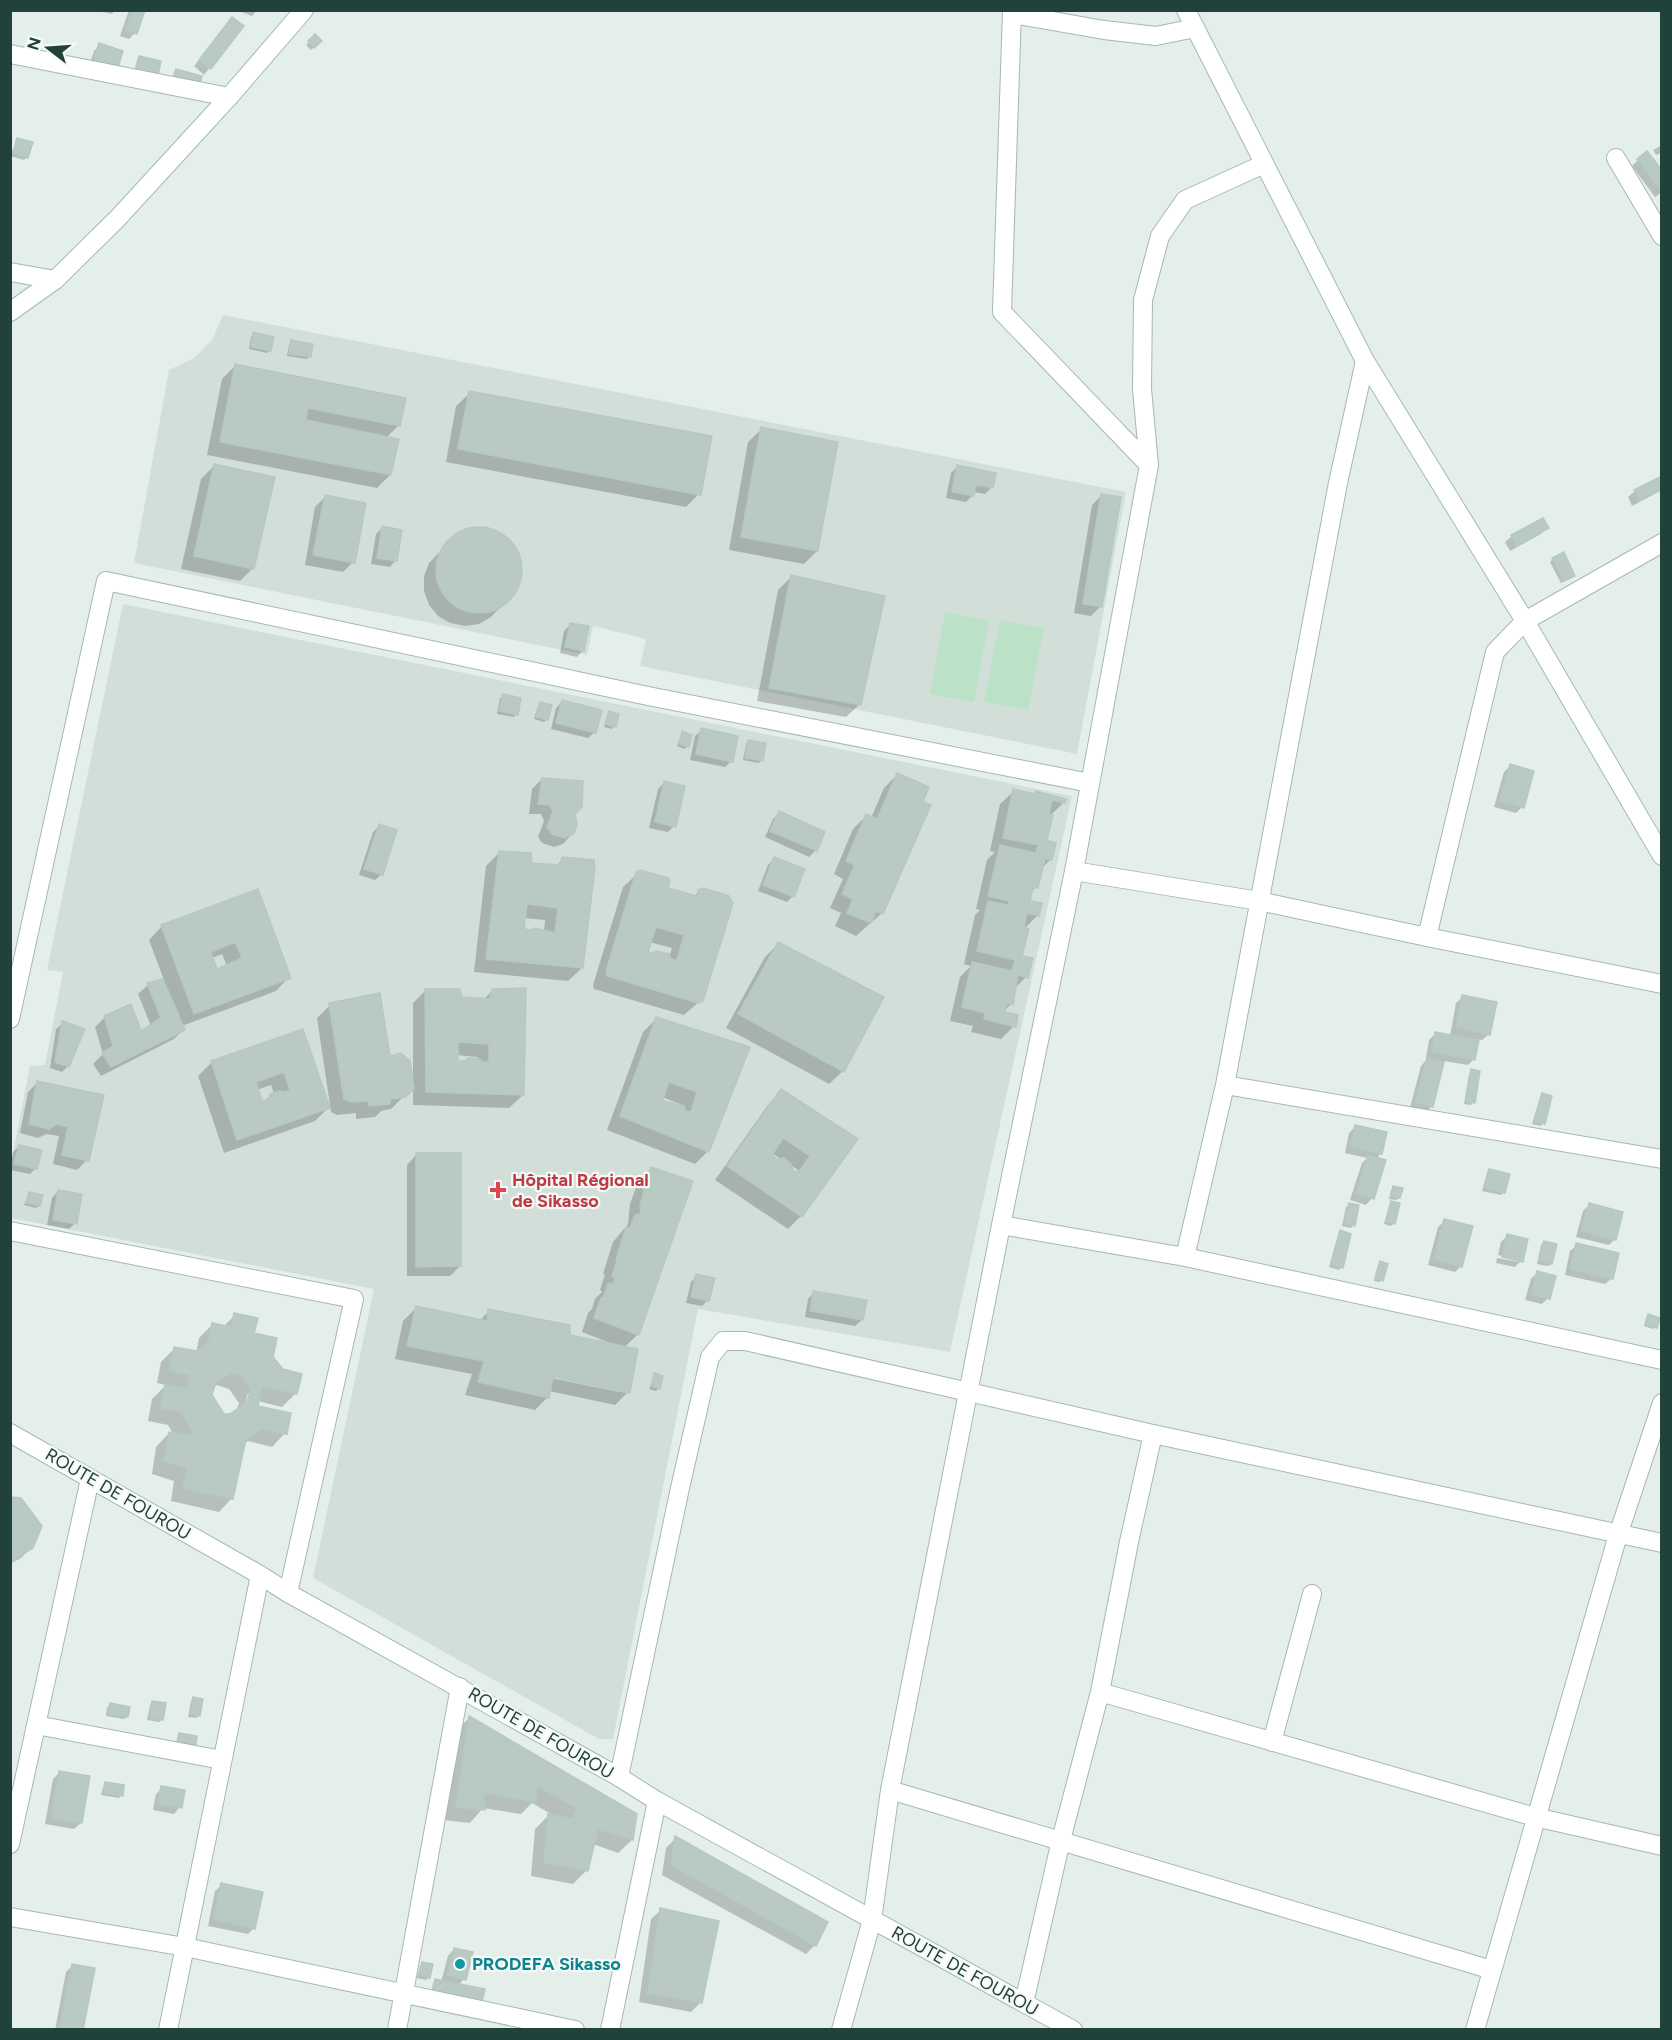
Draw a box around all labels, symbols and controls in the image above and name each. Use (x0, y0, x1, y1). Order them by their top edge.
north arrow (18, 18, 78, 78)
text: N (23, 35, 45, 52)
place label: Hôpital Régional de Sikasso (512, 1169, 649, 1212)
marker: Hôpital Régional de Sikasso (489, 1181, 507, 1199)
street label: ROUTE DE FOUROU (41, 1443, 195, 1545)
street label: ROUTE DE FOUROU (464, 1682, 618, 1784)
street label: ROUTE DE FOUROU (888, 1921, 1042, 2021)
place label: PRODEFA Sikasso (472, 1953, 621, 1975)
marker: PRODEFA Sikasso (453, 1957, 467, 1971)

